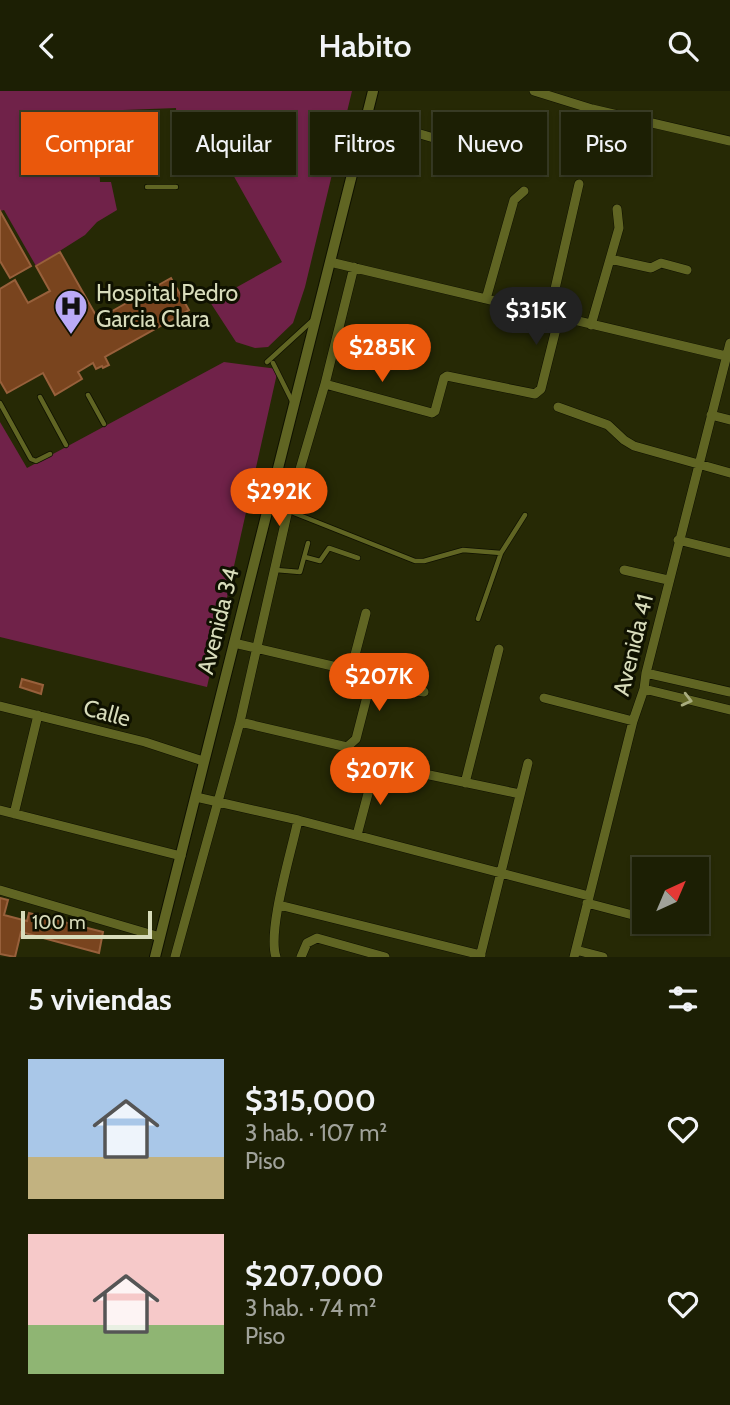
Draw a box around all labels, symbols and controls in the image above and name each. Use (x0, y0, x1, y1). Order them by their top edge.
text: Habito (319, 26, 411, 65)
icon: back (28, 27, 66, 65)
icon: search (664, 27, 702, 65)
chip: Comprar (21, 112, 158, 175)
chip: Alquilar (172, 112, 296, 175)
chip: Filtros (310, 112, 419, 175)
chip: Nuevo (433, 112, 547, 175)
chip: Piso (561, 112, 651, 175)
place label: Hospital Pedro Garcia Clara (96, 279, 238, 333)
hospital icon: Hospital Pedro Garcia Clara (52, 287, 90, 336)
pin: $315K (487, 287, 585, 347)
text: $315K (506, 296, 567, 324)
pin: $285K (333, 324, 431, 384)
text: $285K (349, 333, 415, 361)
pin: $292K (230, 469, 328, 528)
text: $292K (246, 477, 312, 505)
street label: Avenida 34 (191, 565, 245, 677)
street label: Avenida 41 (607, 591, 659, 699)
pin: $207K (330, 653, 428, 713)
text: $207K (345, 662, 413, 690)
one-way arrow (681, 691, 693, 706)
street label: Calle (80, 693, 134, 733)
pin: $207K (331, 747, 429, 807)
text: $207K (346, 756, 414, 784)
north arrow (632, 857, 709, 935)
map controls (632, 857, 709, 934)
scale bar (21, 908, 152, 940)
text: 100 m (32, 911, 86, 934)
icon: filters (664, 980, 702, 1018)
text: 5 viviendas (28, 981, 172, 1018)
text: $315,000 (245, 1082, 376, 1119)
icon: home (84, 1087, 168, 1171)
icon: heart (664, 1110, 702, 1148)
text: 3 hab. · 107 m² (245, 1119, 387, 1147)
text: Piso (245, 1147, 285, 1175)
text: $207,000 (245, 1257, 384, 1294)
icon: home (84, 1262, 168, 1346)
icon: heart (664, 1285, 702, 1323)
text: 3 hab. · 74 m² (245, 1294, 376, 1322)
text: Piso (245, 1322, 285, 1350)

